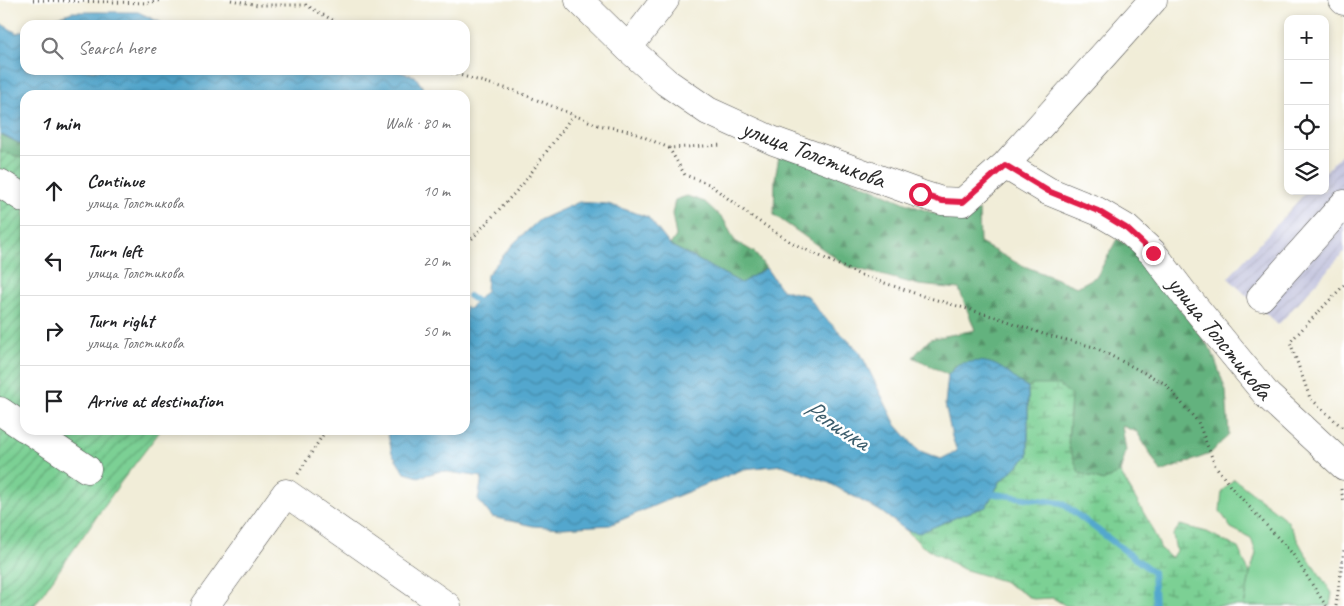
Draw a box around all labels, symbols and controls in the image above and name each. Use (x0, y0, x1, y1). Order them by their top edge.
map controls (1284, 15, 1329, 195)
button: + (1284, 15, 1329, 60)
search box (20, 20, 470, 75)
icon: search (38, 34, 66, 62)
text: Search here (78, 36, 155, 60)
button: − (1284, 60, 1329, 105)
button: locate (1284, 105, 1329, 150)
text: 1 min (40, 110, 80, 136)
street label: улица Толстикова (736, 111, 892, 197)
text: Walk · 80 m (385, 113, 450, 133)
button: layers (1284, 150, 1329, 195)
text: Continue (87, 169, 144, 193)
icon: ahead (40, 177, 68, 205)
text: 10 m (423, 181, 450, 201)
route start (909, 183, 932, 206)
text: улица Толстикова (87, 193, 184, 213)
text: Turn left (87, 239, 142, 263)
route end (1142, 242, 1165, 265)
icon: left (40, 247, 68, 275)
text: 20 m (423, 251, 450, 271)
text: улица Толстикова (87, 263, 184, 283)
street label: улица Толстикова (1159, 267, 1281, 408)
text: Turn right (87, 309, 154, 333)
icon: right (40, 317, 68, 345)
text: 50 m (423, 321, 450, 341)
text: улица Толстикова (87, 333, 184, 353)
icon: arrive (40, 387, 68, 415)
text: Arrive at destination (87, 389, 223, 413)
water label: Репинка (798, 391, 879, 460)

